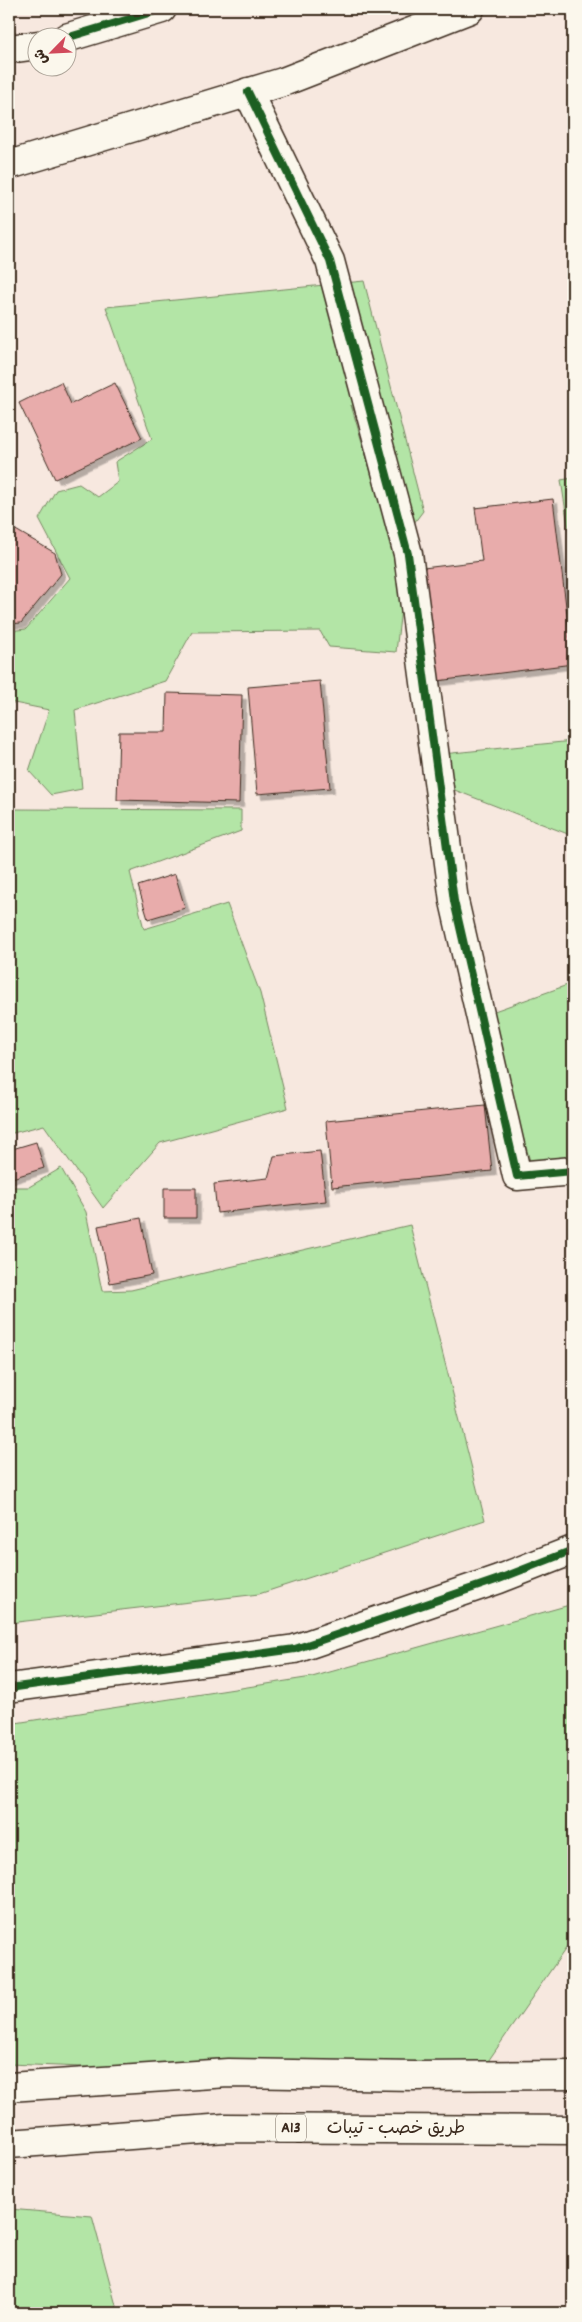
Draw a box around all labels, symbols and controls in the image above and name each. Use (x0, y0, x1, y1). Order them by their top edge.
north arrow (28, 28, 78, 78)
text: ش (30, 45, 54, 68)
road number: A13 (276, 2114, 306, 2142)
street label: طريق خصب - تيبات (327, 2117, 465, 2142)

